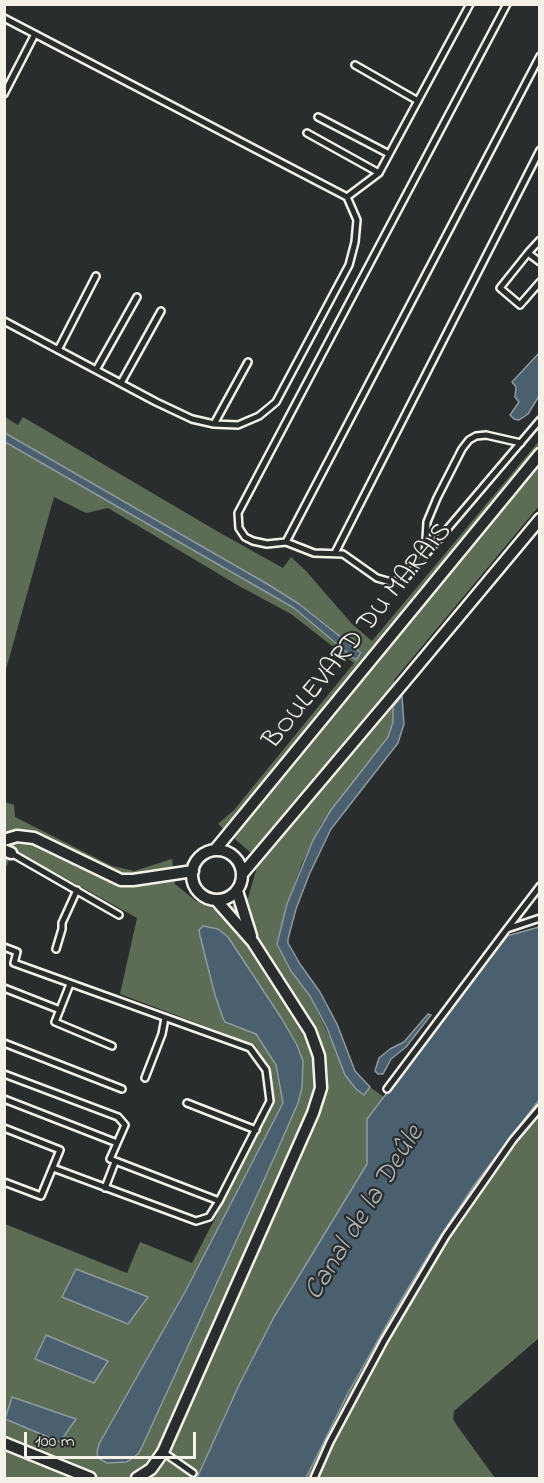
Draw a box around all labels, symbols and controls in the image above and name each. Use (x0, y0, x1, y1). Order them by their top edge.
street label: BOULEVARD DU MARAIS (258, 517, 460, 757)
water label: Canal de la Deûle (299, 1121, 433, 1307)
scale bar (27, 1420, 200, 1458)
text: 100 m (35, 1429, 75, 1455)

